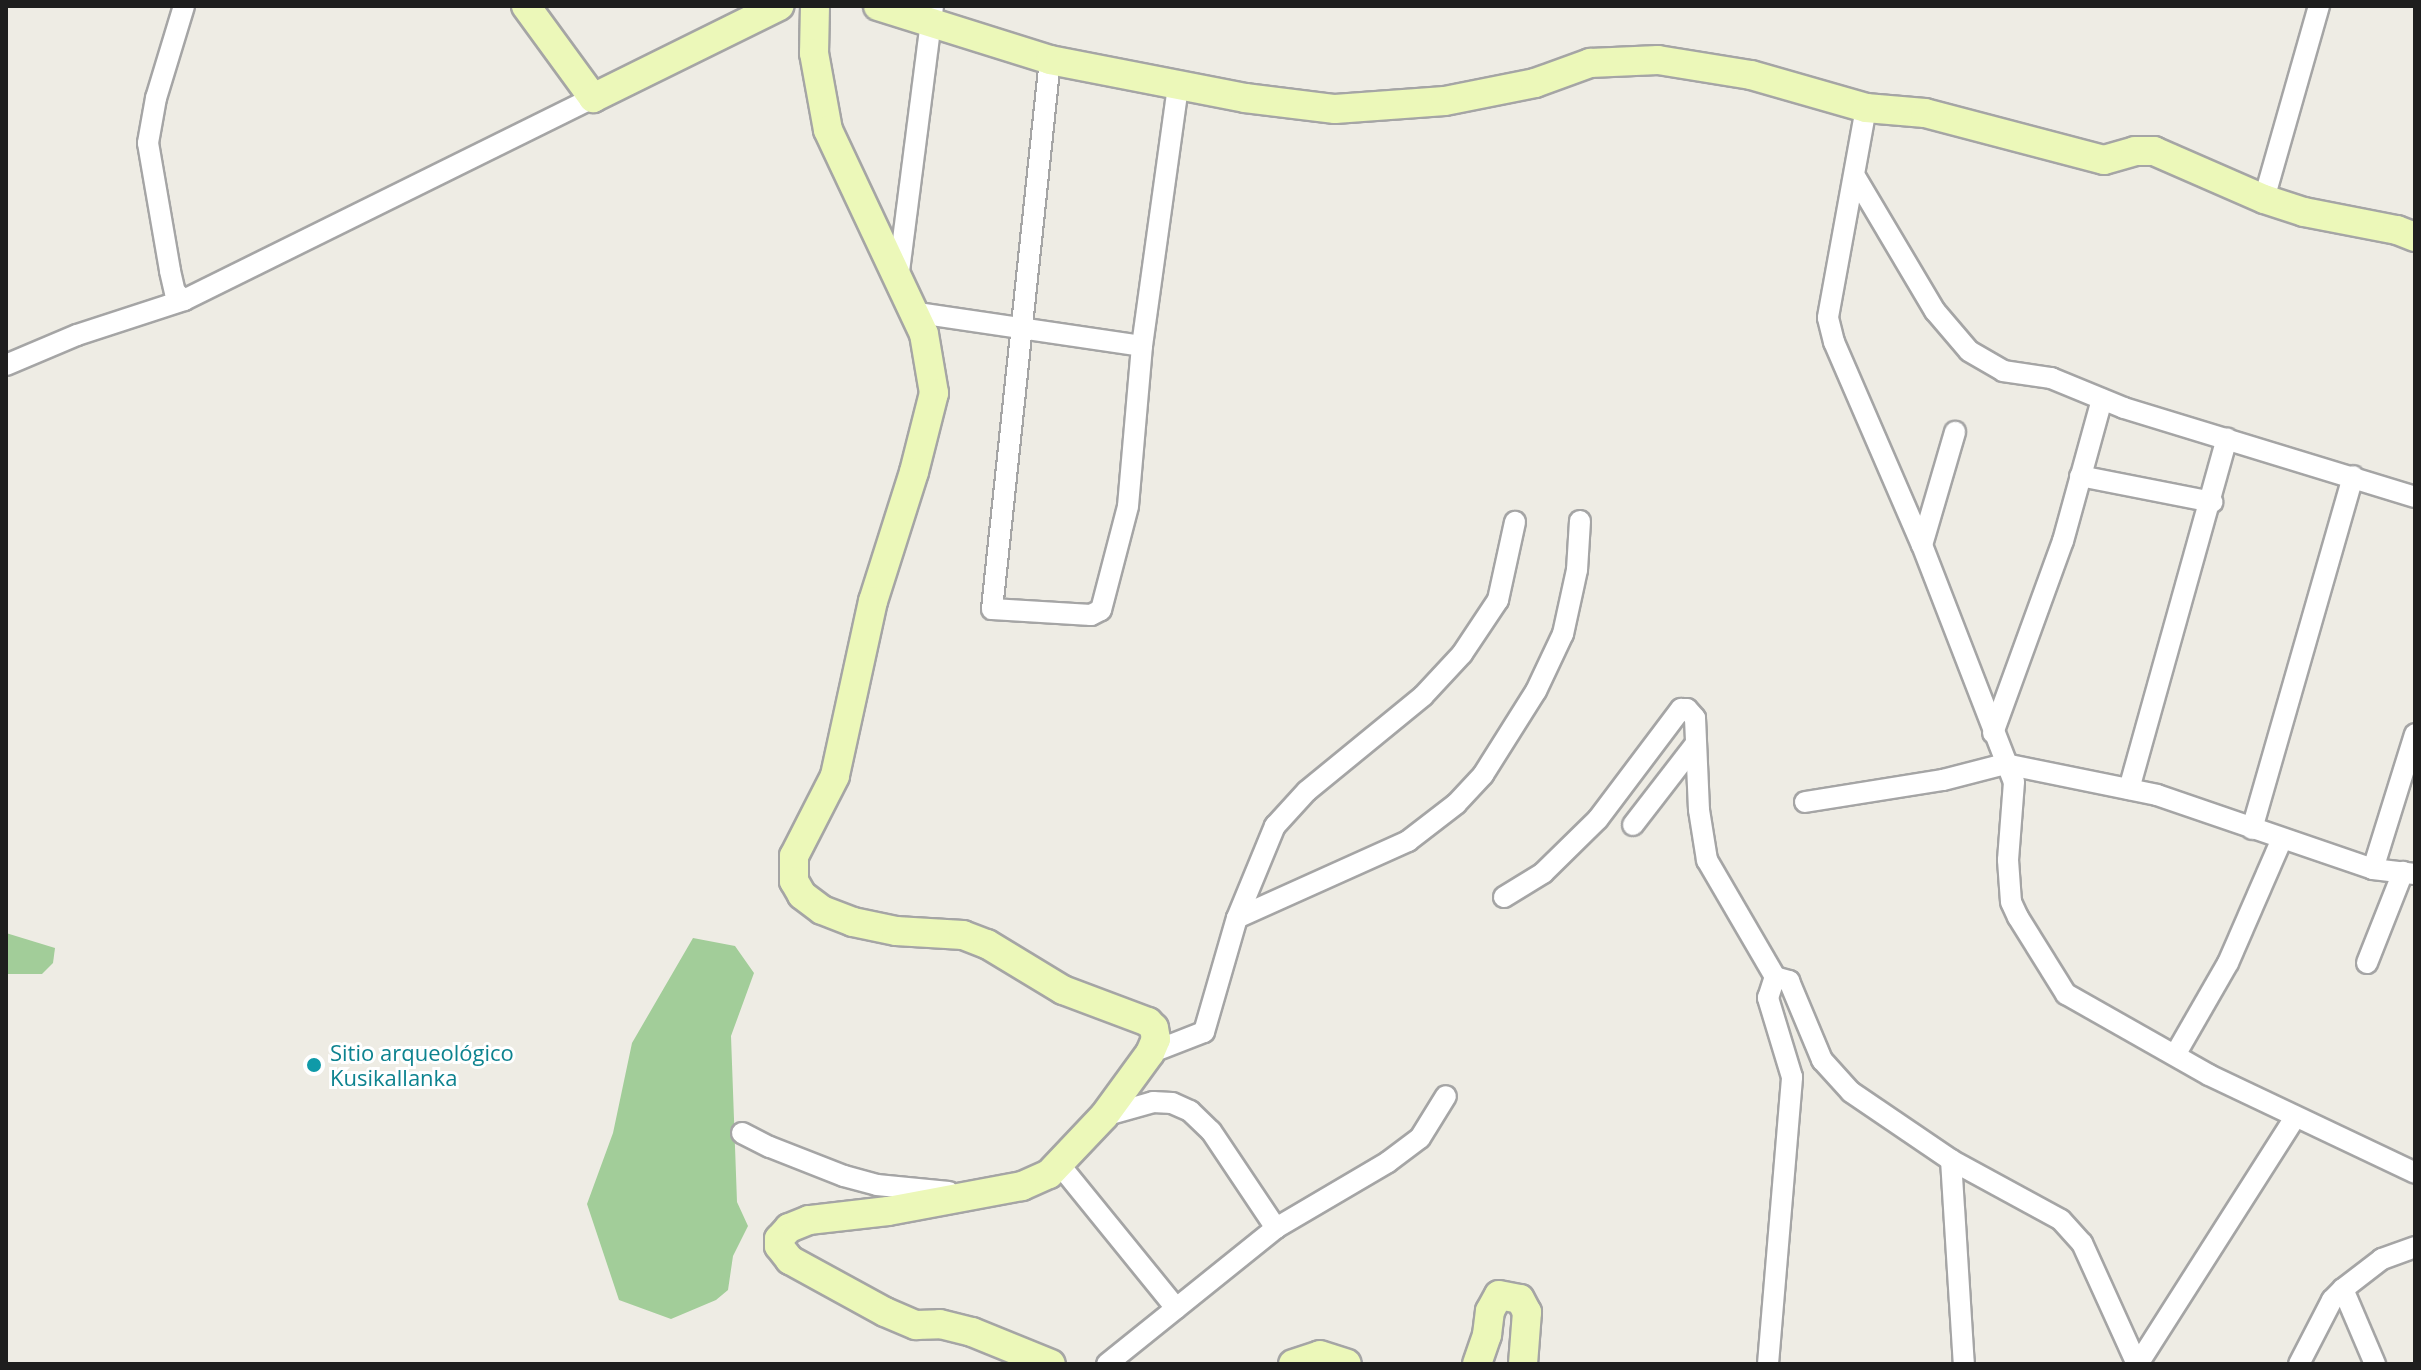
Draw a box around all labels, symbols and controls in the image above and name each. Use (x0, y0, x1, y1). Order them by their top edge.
place label: Sitio arqueológico Kusikallanka (330, 1039, 514, 1090)
marker: Sitio arqueológico Kusikallanka (305, 1056, 323, 1074)

